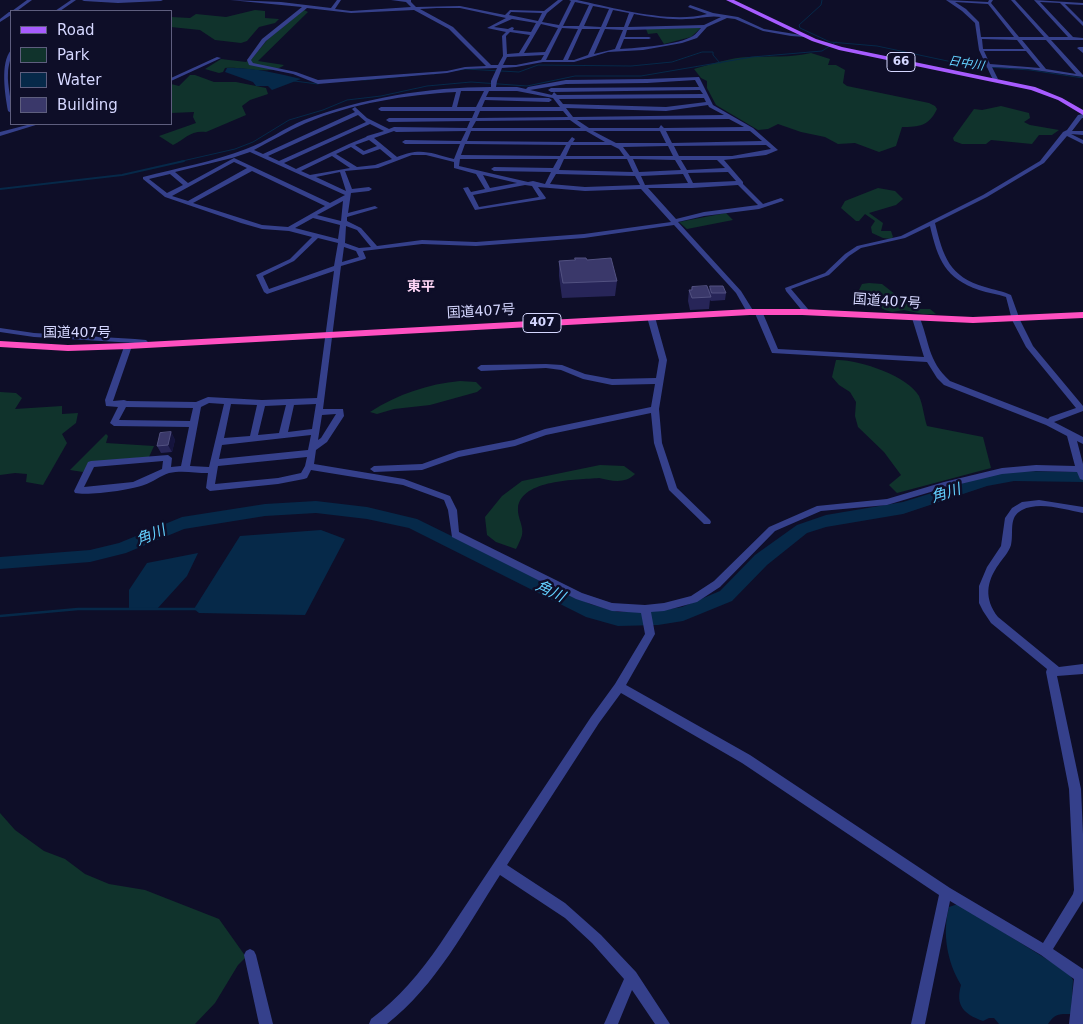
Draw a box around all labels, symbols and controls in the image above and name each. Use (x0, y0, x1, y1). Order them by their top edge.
legend (10, 10, 172, 125)
text: Road (57, 21, 95, 39)
text: Park (57, 46, 89, 64)
road number: 66 (887, 52, 915, 72)
water label: 日中川 (947, 54, 985, 74)
text: Water (57, 71, 101, 89)
text: Building (57, 96, 118, 114)
district label: 東平 (407, 279, 435, 295)
street label: 国道407号 (852, 291, 922, 313)
street label: 国道407号 (446, 302, 516, 322)
road number: 407 (523, 314, 561, 332)
street label: 国道407号 (43, 325, 111, 341)
water label: 角川 (929, 481, 963, 507)
water label: 角川 (134, 522, 168, 550)
water label: 角川 (533, 577, 567, 607)

